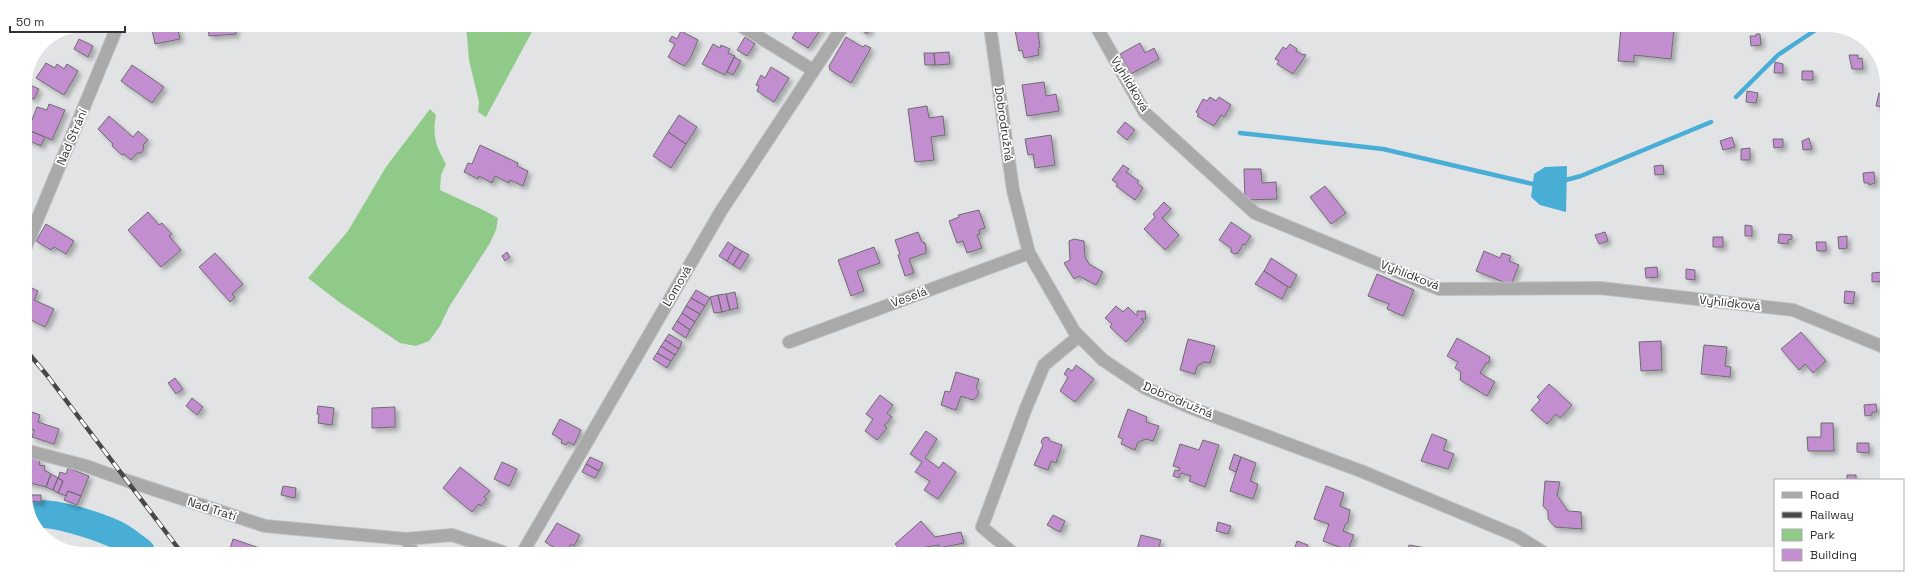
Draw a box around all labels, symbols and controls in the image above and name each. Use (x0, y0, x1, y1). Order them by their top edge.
scale bar (10, 8, 125, 34)
text: 50 m (16, 14, 44, 30)
street label: Vyhlídková (1107, 53, 1153, 115)
street label: Dobrodružná (991, 86, 1017, 162)
street label: Nad Strání (53, 106, 91, 168)
street label: Vyhlídková (1378, 256, 1442, 294)
street label: Lomová (659, 263, 695, 309)
street label: Veselá (889, 283, 929, 311)
street label: Vyhlídková (1698, 292, 1762, 314)
street label: Dobrodružná (1140, 378, 1216, 422)
legend (1774, 479, 1904, 571)
text: Road (1810, 487, 1839, 503)
street label: Nad Tratí (185, 494, 239, 524)
text: Railway (1810, 507, 1854, 523)
text: Park (1810, 527, 1835, 543)
text: Building (1810, 547, 1857, 563)

